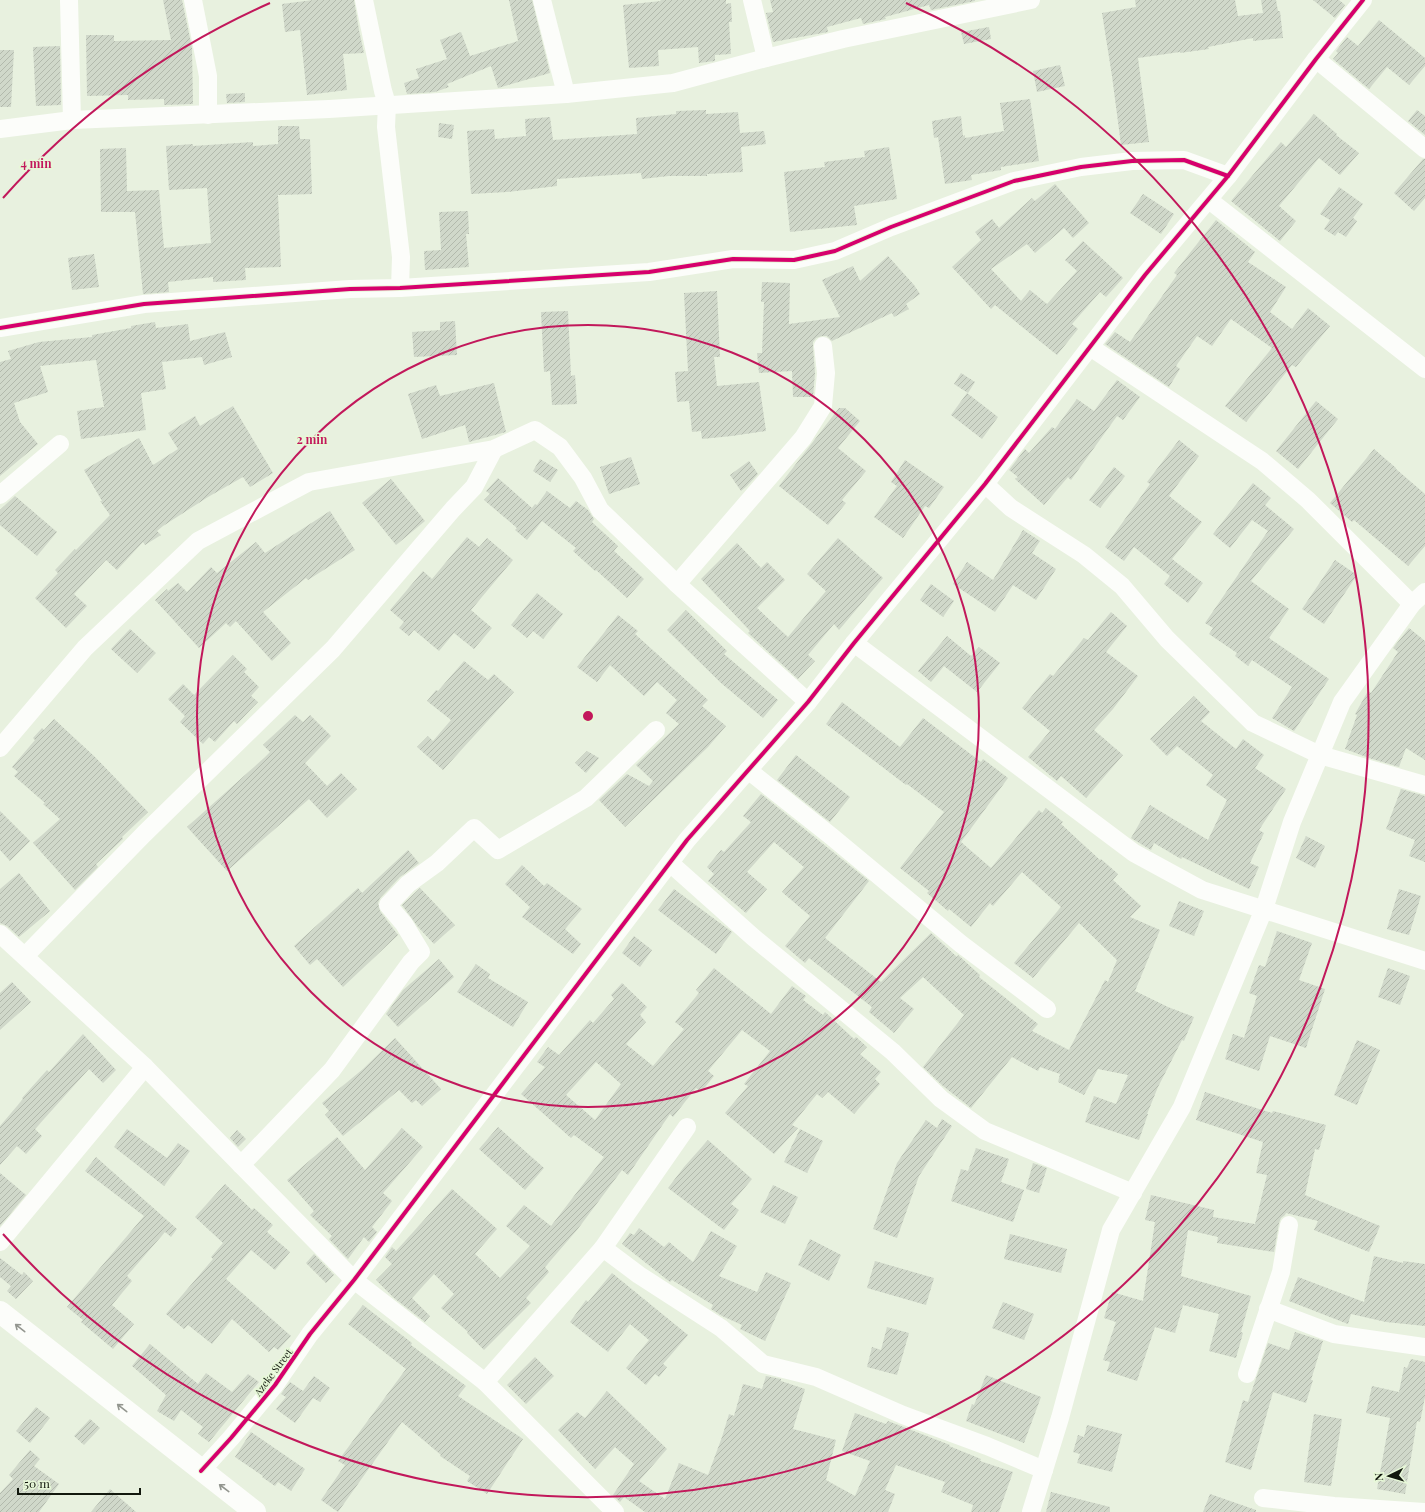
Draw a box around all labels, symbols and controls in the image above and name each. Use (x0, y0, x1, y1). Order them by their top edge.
text: 4 min (20, 155, 52, 171)
text: 2 min (297, 431, 328, 447)
centre of rings (581, 709, 595, 723)
one-way arrow (14, 1323, 25, 1332)
street label: Azeke Street (250, 1345, 296, 1399)
one-way arrow (116, 1404, 127, 1412)
north arrow (1369, 1456, 1409, 1496)
scale bar (18, 1470, 140, 1496)
text: N (1371, 1472, 1386, 1482)
text: 50 m (24, 1475, 50, 1491)
one-way arrow (219, 1484, 230, 1493)

